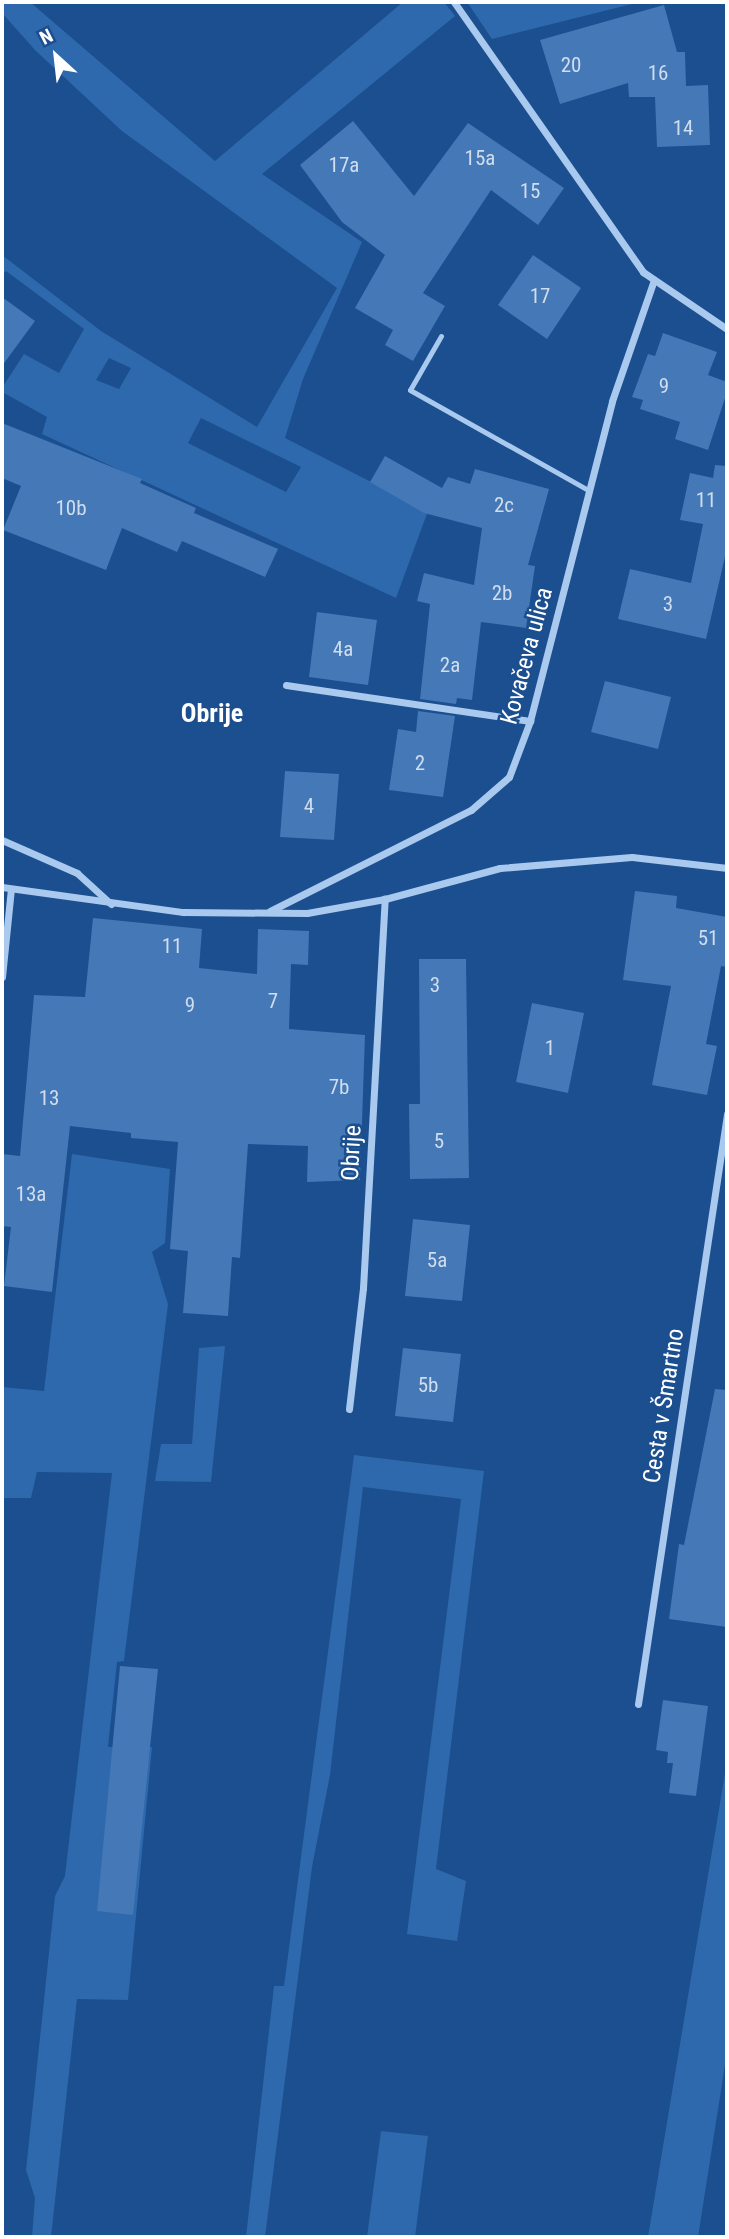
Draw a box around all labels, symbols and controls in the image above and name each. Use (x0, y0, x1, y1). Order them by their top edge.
north arrow (21, 21, 91, 91)
text: N (36, 24, 57, 50)
house number: 20 (561, 52, 581, 78)
house number: 16 (648, 60, 668, 86)
house number: 14 (673, 115, 693, 141)
house number: 15a (465, 145, 495, 171)
house number: 17a (329, 152, 359, 178)
house number: 15 (520, 178, 540, 204)
house number: 17 (530, 283, 550, 309)
house number: 9 (659, 373, 669, 399)
house number: 11 (696, 487, 716, 513)
house number: 2c (494, 492, 514, 518)
house number: 10b (55, 495, 87, 521)
house number: 2b (492, 580, 512, 606)
street label: Kovačeva ulica (495, 584, 559, 728)
house number: 3 (663, 591, 673, 617)
house number: 4a (333, 636, 353, 662)
house number: 2a (440, 652, 460, 678)
district label: Obrije (181, 698, 243, 730)
house number: 2 (415, 750, 425, 776)
house number: 4 (304, 793, 314, 819)
house number: 51 (698, 925, 718, 951)
house number: 11 (162, 933, 182, 959)
house number: 3 (430, 972, 440, 998)
house number: 7 (268, 988, 278, 1014)
house number: 9 (185, 992, 195, 1018)
house number: 1 (545, 1035, 555, 1061)
house number: 7b (329, 1074, 349, 1100)
house number: 13 (39, 1085, 59, 1111)
street label: Obrije (336, 1124, 368, 1182)
house number: 5 (434, 1128, 444, 1154)
house number: 13a (16, 1181, 46, 1207)
house number: 5a (427, 1247, 447, 1273)
street label: Cesta v Šmartno (638, 1327, 690, 1485)
house number: 5b (418, 1372, 438, 1398)

